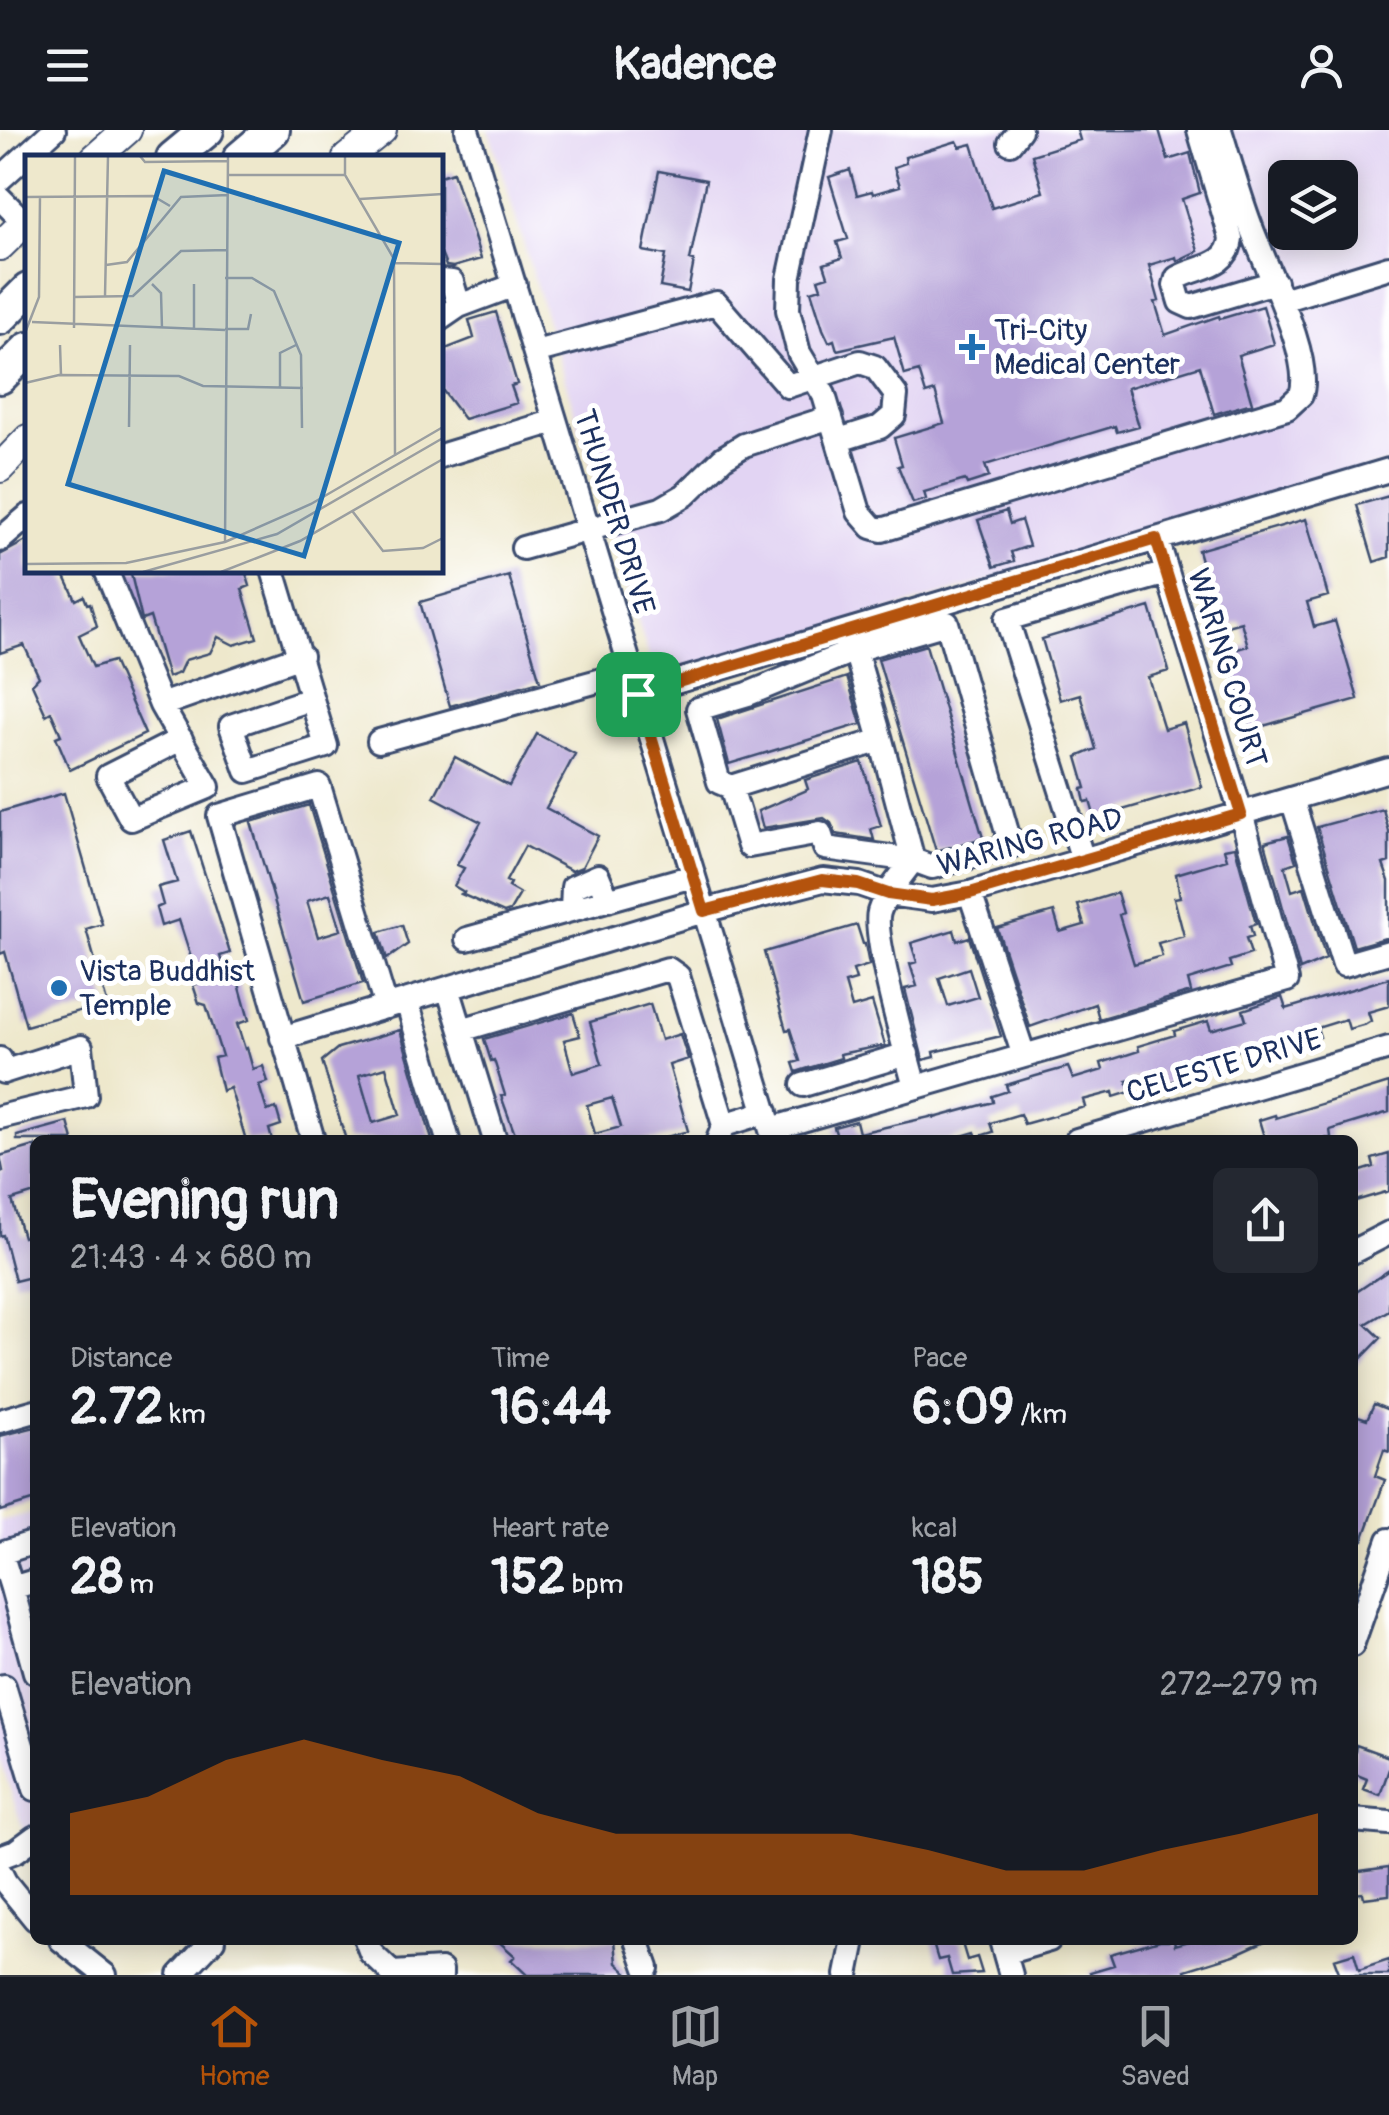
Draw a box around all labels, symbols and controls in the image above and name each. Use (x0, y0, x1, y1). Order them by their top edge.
text: Kadence (613, 37, 776, 93)
icon: menu (40, 38, 95, 93)
icon: person (1294, 38, 1349, 93)
inset map (25, 155, 442, 572)
map controls (1268, 160, 1358, 250)
button: layers (1268, 160, 1358, 250)
place label: Tri-City Medical Center (994, 312, 1181, 383)
marker: Tri-City Medical Center (959, 334, 985, 360)
street label: THUNDER DRIVE (565, 405, 663, 619)
street label: WARING COURT (1179, 564, 1275, 772)
pin (596, 652, 681, 737)
icon: arrive (611, 667, 666, 722)
street label: WARING ROAD (933, 799, 1127, 885)
place label: Vista Buddhist Temple (79, 953, 256, 1024)
marker: Vista Buddhist Temple (48, 977, 70, 999)
street label: CELESTE DRIVE (1122, 1021, 1326, 1111)
text: Evening run (70, 1166, 339, 1235)
button: share (1213, 1168, 1318, 1273)
text: 21:43 · 4 × 680 m (70, 1238, 312, 1278)
text: Distance (70, 1341, 172, 1376)
text: Time (491, 1341, 550, 1376)
text: Pace (912, 1341, 967, 1376)
text: 2.72 (70, 1376, 163, 1439)
text: 16:44 (491, 1376, 611, 1439)
text: 6:09 (912, 1376, 1014, 1439)
text: km (163, 1397, 206, 1432)
text: /km (1014, 1397, 1067, 1432)
text: Elevation (70, 1511, 177, 1546)
text: Heart rate (491, 1511, 609, 1546)
text: kcal (912, 1511, 958, 1546)
text: 28 (70, 1546, 123, 1609)
text: 152 (491, 1546, 566, 1609)
text: 185 (912, 1546, 984, 1609)
text: m (123, 1567, 154, 1602)
text: bpm (566, 1567, 624, 1602)
text: Elevation (70, 1665, 192, 1705)
text: 272–279 m (1160, 1665, 1318, 1705)
tab: Home (199, 1999, 270, 2094)
tab: Map (668, 1999, 723, 2094)
tab: Saved (1121, 1999, 1190, 2094)

